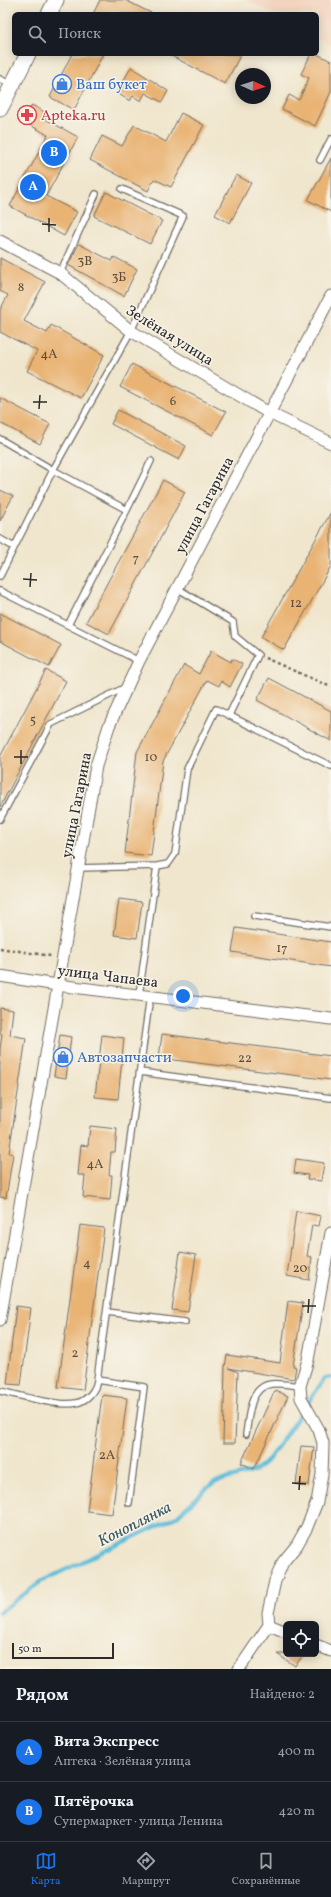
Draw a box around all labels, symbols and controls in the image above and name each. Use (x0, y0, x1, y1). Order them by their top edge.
search box (12, 12, 319, 56)
icon: search (26, 23, 48, 45)
text: Поиск (58, 24, 101, 45)
north arrow (235, 68, 271, 104)
shop icon: Ваш букет (51, 73, 73, 95)
place label: Ваш букет (76, 75, 147, 96)
pharmacy icon: Apteka.ru (16, 104, 38, 126)
place label: Apteka.ru (41, 106, 106, 127)
pin: B (41, 138, 67, 168)
pin: A (20, 172, 46, 202)
house number: 3В (78, 253, 92, 271)
house number: 3Б (112, 269, 126, 287)
house number: 8 (18, 279, 24, 297)
street label: Зелёная улица (121, 301, 217, 372)
house number: 4А (41, 346, 57, 364)
house number: 6 (170, 393, 177, 411)
street label: улица Гагарина (171, 453, 240, 558)
house number: 7 (133, 550, 139, 568)
house number: 12 (290, 595, 302, 613)
house number: 5 (30, 712, 36, 730)
house number: 10 (145, 749, 158, 767)
street label: улица Гагарина (57, 750, 98, 860)
house number: 17 (276, 940, 288, 958)
street label: улица Чапаева (56, 961, 159, 994)
your location (173, 986, 193, 1006)
shop icon: Автозапчасти (52, 1046, 74, 1068)
place label: Автозапчасти (77, 1048, 172, 1069)
house number: 22 (238, 1050, 252, 1068)
house number: 4А (87, 1156, 103, 1174)
house number: 4 (83, 1255, 91, 1273)
house number: 20 (293, 1260, 308, 1278)
house number: 2 (72, 1345, 79, 1363)
house number: 2А (99, 1447, 115, 1465)
water label: Коноплянка (94, 1497, 176, 1553)
map controls (283, 1621, 319, 1657)
button: locate (283, 1621, 319, 1657)
scale bar (12, 1641, 114, 1660)
text: 50 m (18, 1642, 42, 1657)
text: Рядом (16, 1684, 69, 1707)
text: Найдено: 2 (250, 1686, 315, 1704)
text: Вита Экспресс (54, 1732, 159, 1753)
text: A (24, 1743, 34, 1761)
text: 400 m (278, 1743, 315, 1761)
text: Аптека · Зелёная улица (54, 1753, 191, 1771)
text: Пятёрочка (54, 1792, 134, 1813)
text: B (25, 1803, 33, 1821)
text: 420 m (278, 1803, 315, 1821)
text: Супермаркет · улица Ленина (54, 1813, 223, 1831)
tab: Карта (31, 1850, 61, 1889)
tab: Маршрут (122, 1850, 170, 1889)
tab: Сохранённые (232, 1850, 300, 1889)

